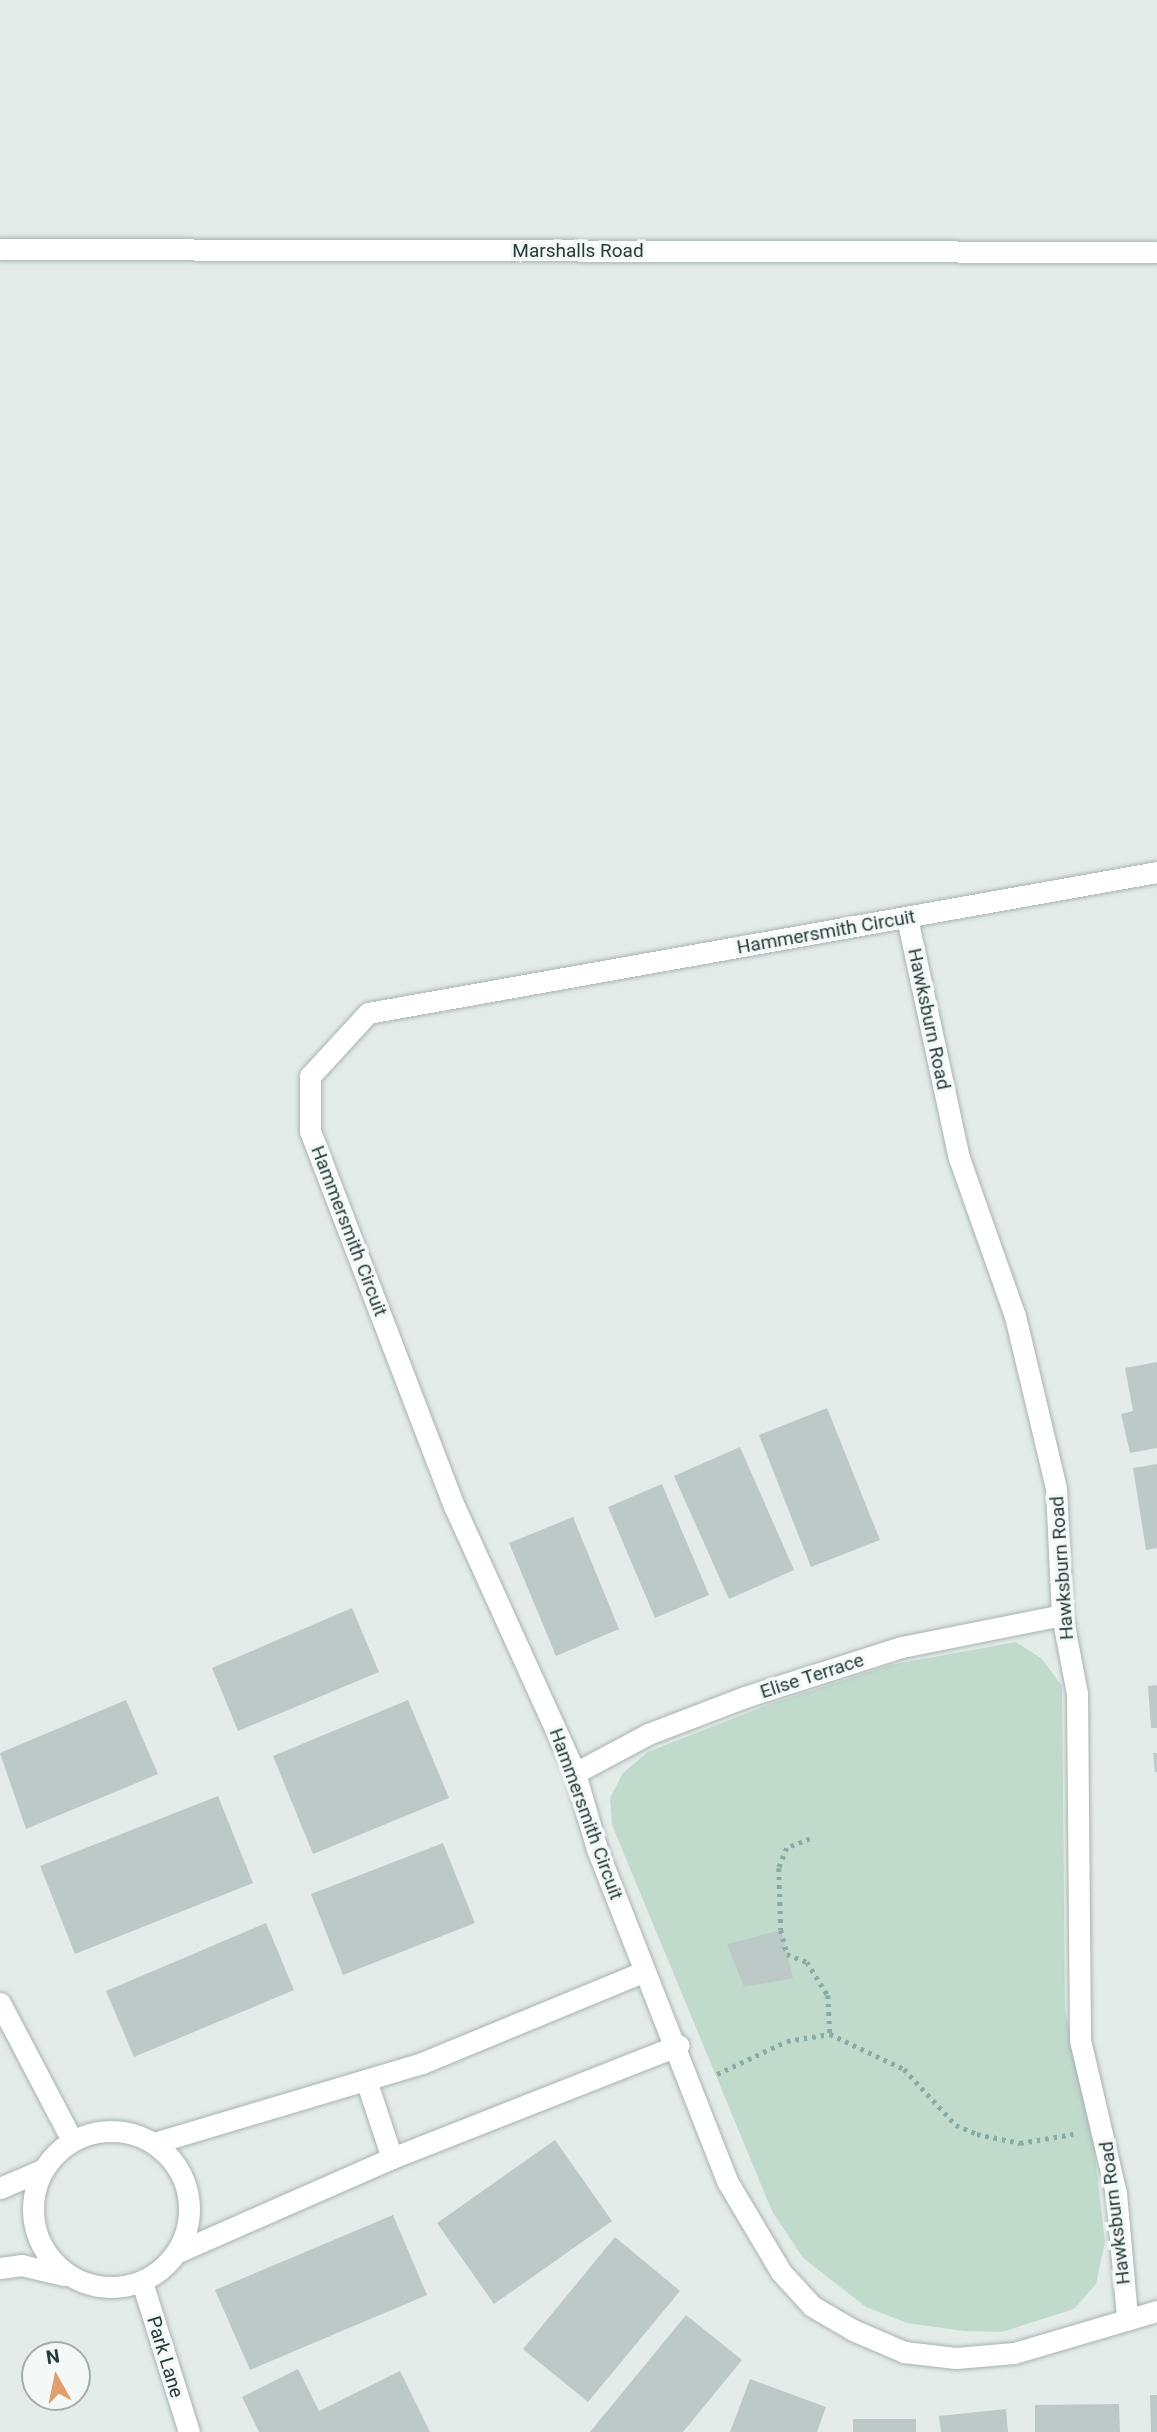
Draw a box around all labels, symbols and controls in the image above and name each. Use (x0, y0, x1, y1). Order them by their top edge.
street label: Marshalls Road (512, 240, 644, 262)
street label: Hammersmith Circuit (735, 905, 917, 959)
street label: Hawksburn Road (903, 946, 955, 1092)
street label: Hammersmith Circuit (306, 1143, 392, 1319)
street label: Hawksburn Road (1046, 1495, 1078, 1641)
street label: Elise Terrace (757, 1648, 867, 1704)
street label: Hammersmith Circuit (544, 1725, 628, 1903)
street label: Hawksburn Road (1095, 2140, 1135, 2286)
street label: Park Lane (142, 2313, 188, 2401)
north arrow (21, 2341, 91, 2411)
text: N (45, 2344, 61, 2369)

